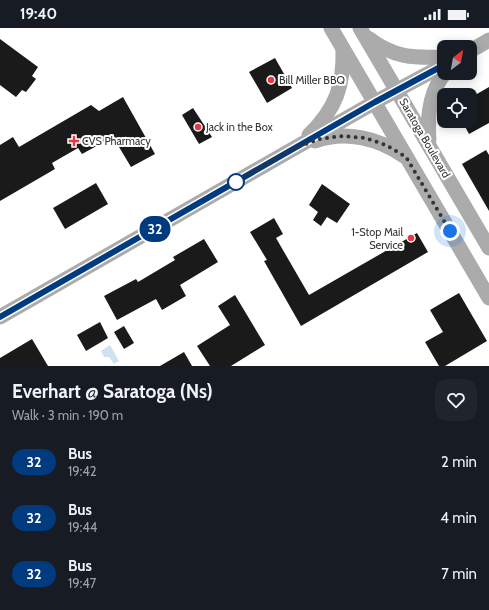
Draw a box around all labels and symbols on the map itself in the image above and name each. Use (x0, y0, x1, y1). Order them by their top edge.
north arrow (437, 40, 477, 80)
place label: Bill Miller BBQ (279, 73, 346, 87)
marker: Bill Miller BBQ (266, 75, 276, 85)
street label: Saratoga Boulevard (396, 96, 454, 180)
place label: Jack in the Box (205, 120, 274, 134)
marker: Jack in the Box (193, 122, 203, 132)
place label: CVS Pharmacy (82, 134, 151, 148)
marker: CVS Pharmacy (69, 136, 79, 146)
unlabelled marker (227, 173, 245, 191)
line badge: 32 (137, 216, 173, 242)
your location (440, 221, 460, 241)
place label: 1-Stop Mail Service (351, 225, 403, 252)
marker: 1-Stop Mail Service (406, 233, 416, 243)

